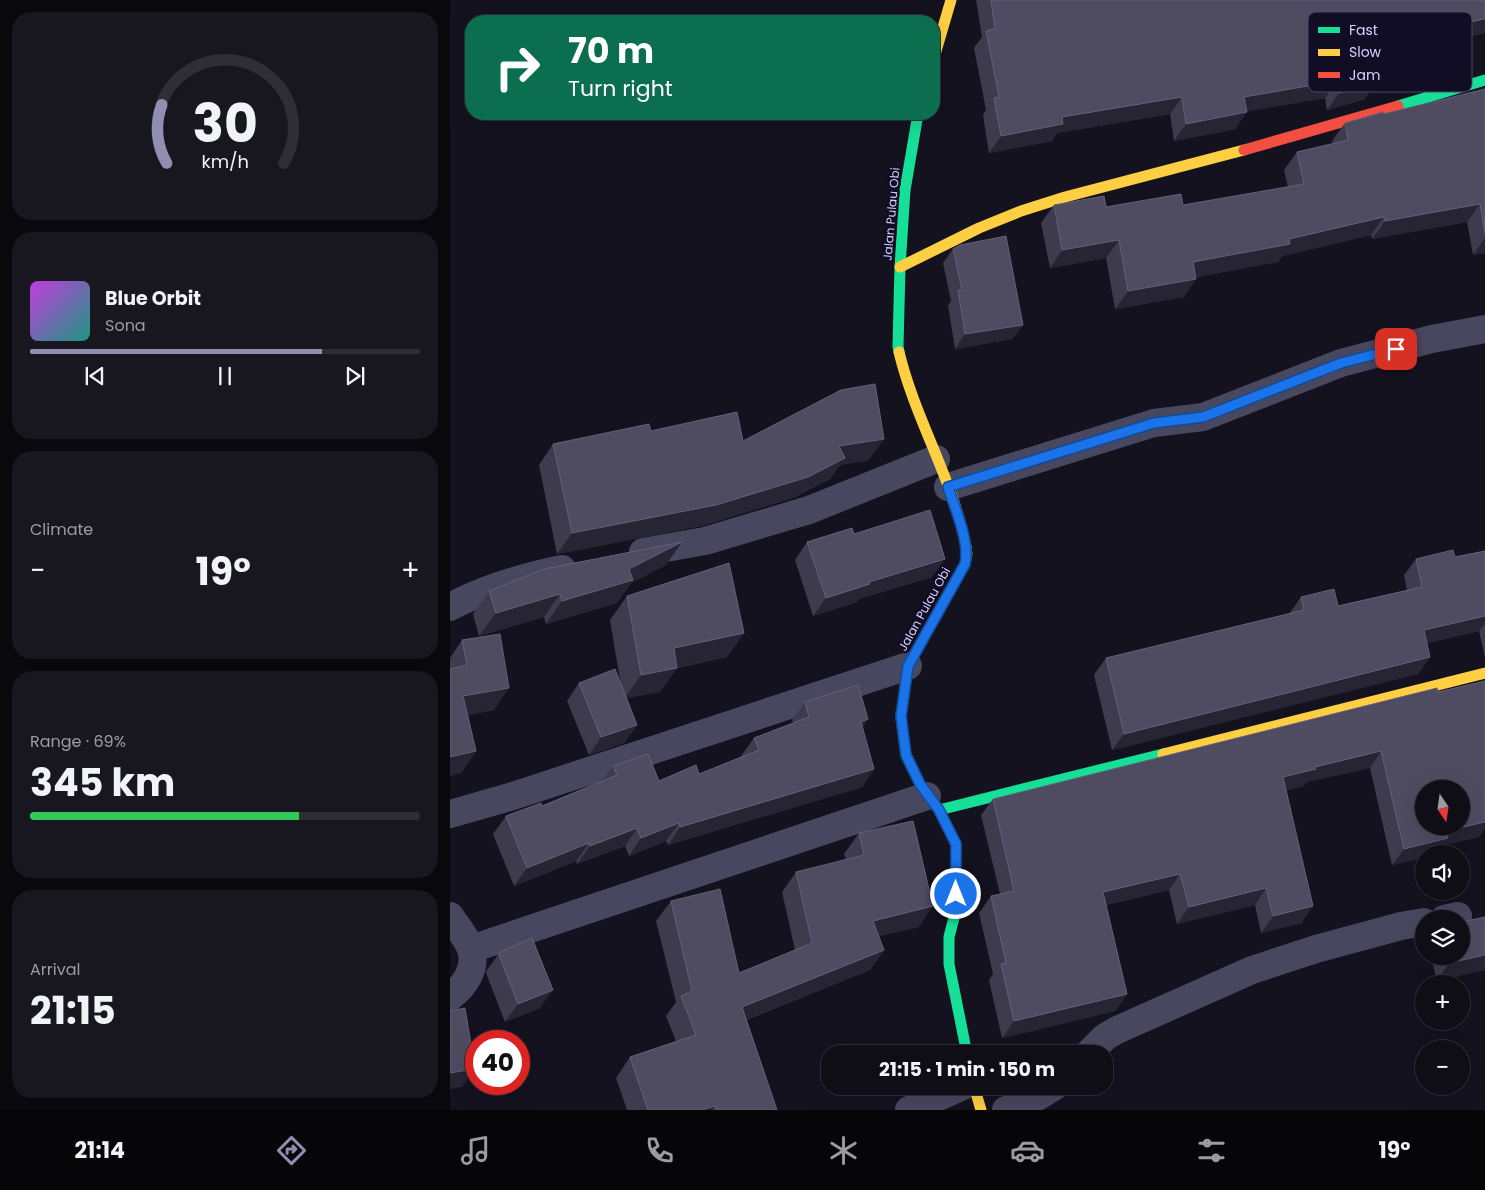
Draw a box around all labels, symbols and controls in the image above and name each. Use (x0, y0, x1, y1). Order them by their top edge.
legend (1308, 12, 1472, 92)
text: Fast (1349, 20, 1378, 40)
text: 70 m (568, 26, 654, 75)
icon: right (485, 35, 550, 100)
text: Slow (1349, 42, 1382, 62)
text: Jam (1349, 65, 1380, 85)
text: Turn right (568, 73, 673, 104)
text: 30 (192, 87, 258, 160)
text: km/h (201, 149, 249, 174)
street label: Jalan Pulau Obi (878, 167, 904, 261)
text: Blue Orbit (105, 285, 201, 312)
text: Sona (105, 314, 146, 337)
pin (1375, 328, 1417, 370)
icon: arrive (1382, 335, 1410, 363)
icon: previous (81, 362, 109, 390)
icon: pause (211, 362, 239, 390)
icon: next (341, 362, 369, 390)
text: Climate (30, 518, 93, 541)
text: 19° (196, 545, 251, 598)
text: − (30, 551, 45, 590)
text: + (401, 551, 420, 590)
street label: Jalan Pulau Obi (894, 564, 954, 654)
text: Range · 69% (30, 730, 126, 753)
text: 345 km (30, 756, 175, 809)
north arrow (1415, 780, 1470, 835)
map controls (1415, 780, 1470, 1095)
button: sound (1415, 845, 1470, 900)
position arrow (929, 867, 981, 919)
button: layers (1415, 910, 1470, 965)
text: Arrival (30, 958, 80, 981)
button: + (1415, 975, 1470, 1030)
text: 21:15 (30, 984, 116, 1037)
speed limit sign: 40 (465, 1030, 530, 1095)
button: − (1415, 1040, 1470, 1095)
text: 21:15 · 1 min · 150 m (879, 1056, 1055, 1083)
icon: directions (274, 1133, 309, 1168)
icon: music (458, 1133, 493, 1168)
icon: phone (642, 1133, 677, 1168)
icon: climate (826, 1133, 861, 1168)
icon: car (1010, 1133, 1045, 1168)
icon: filters (1194, 1133, 1229, 1168)
text: 21:14 (75, 1135, 125, 1166)
text: 19° (1378, 1135, 1410, 1166)

